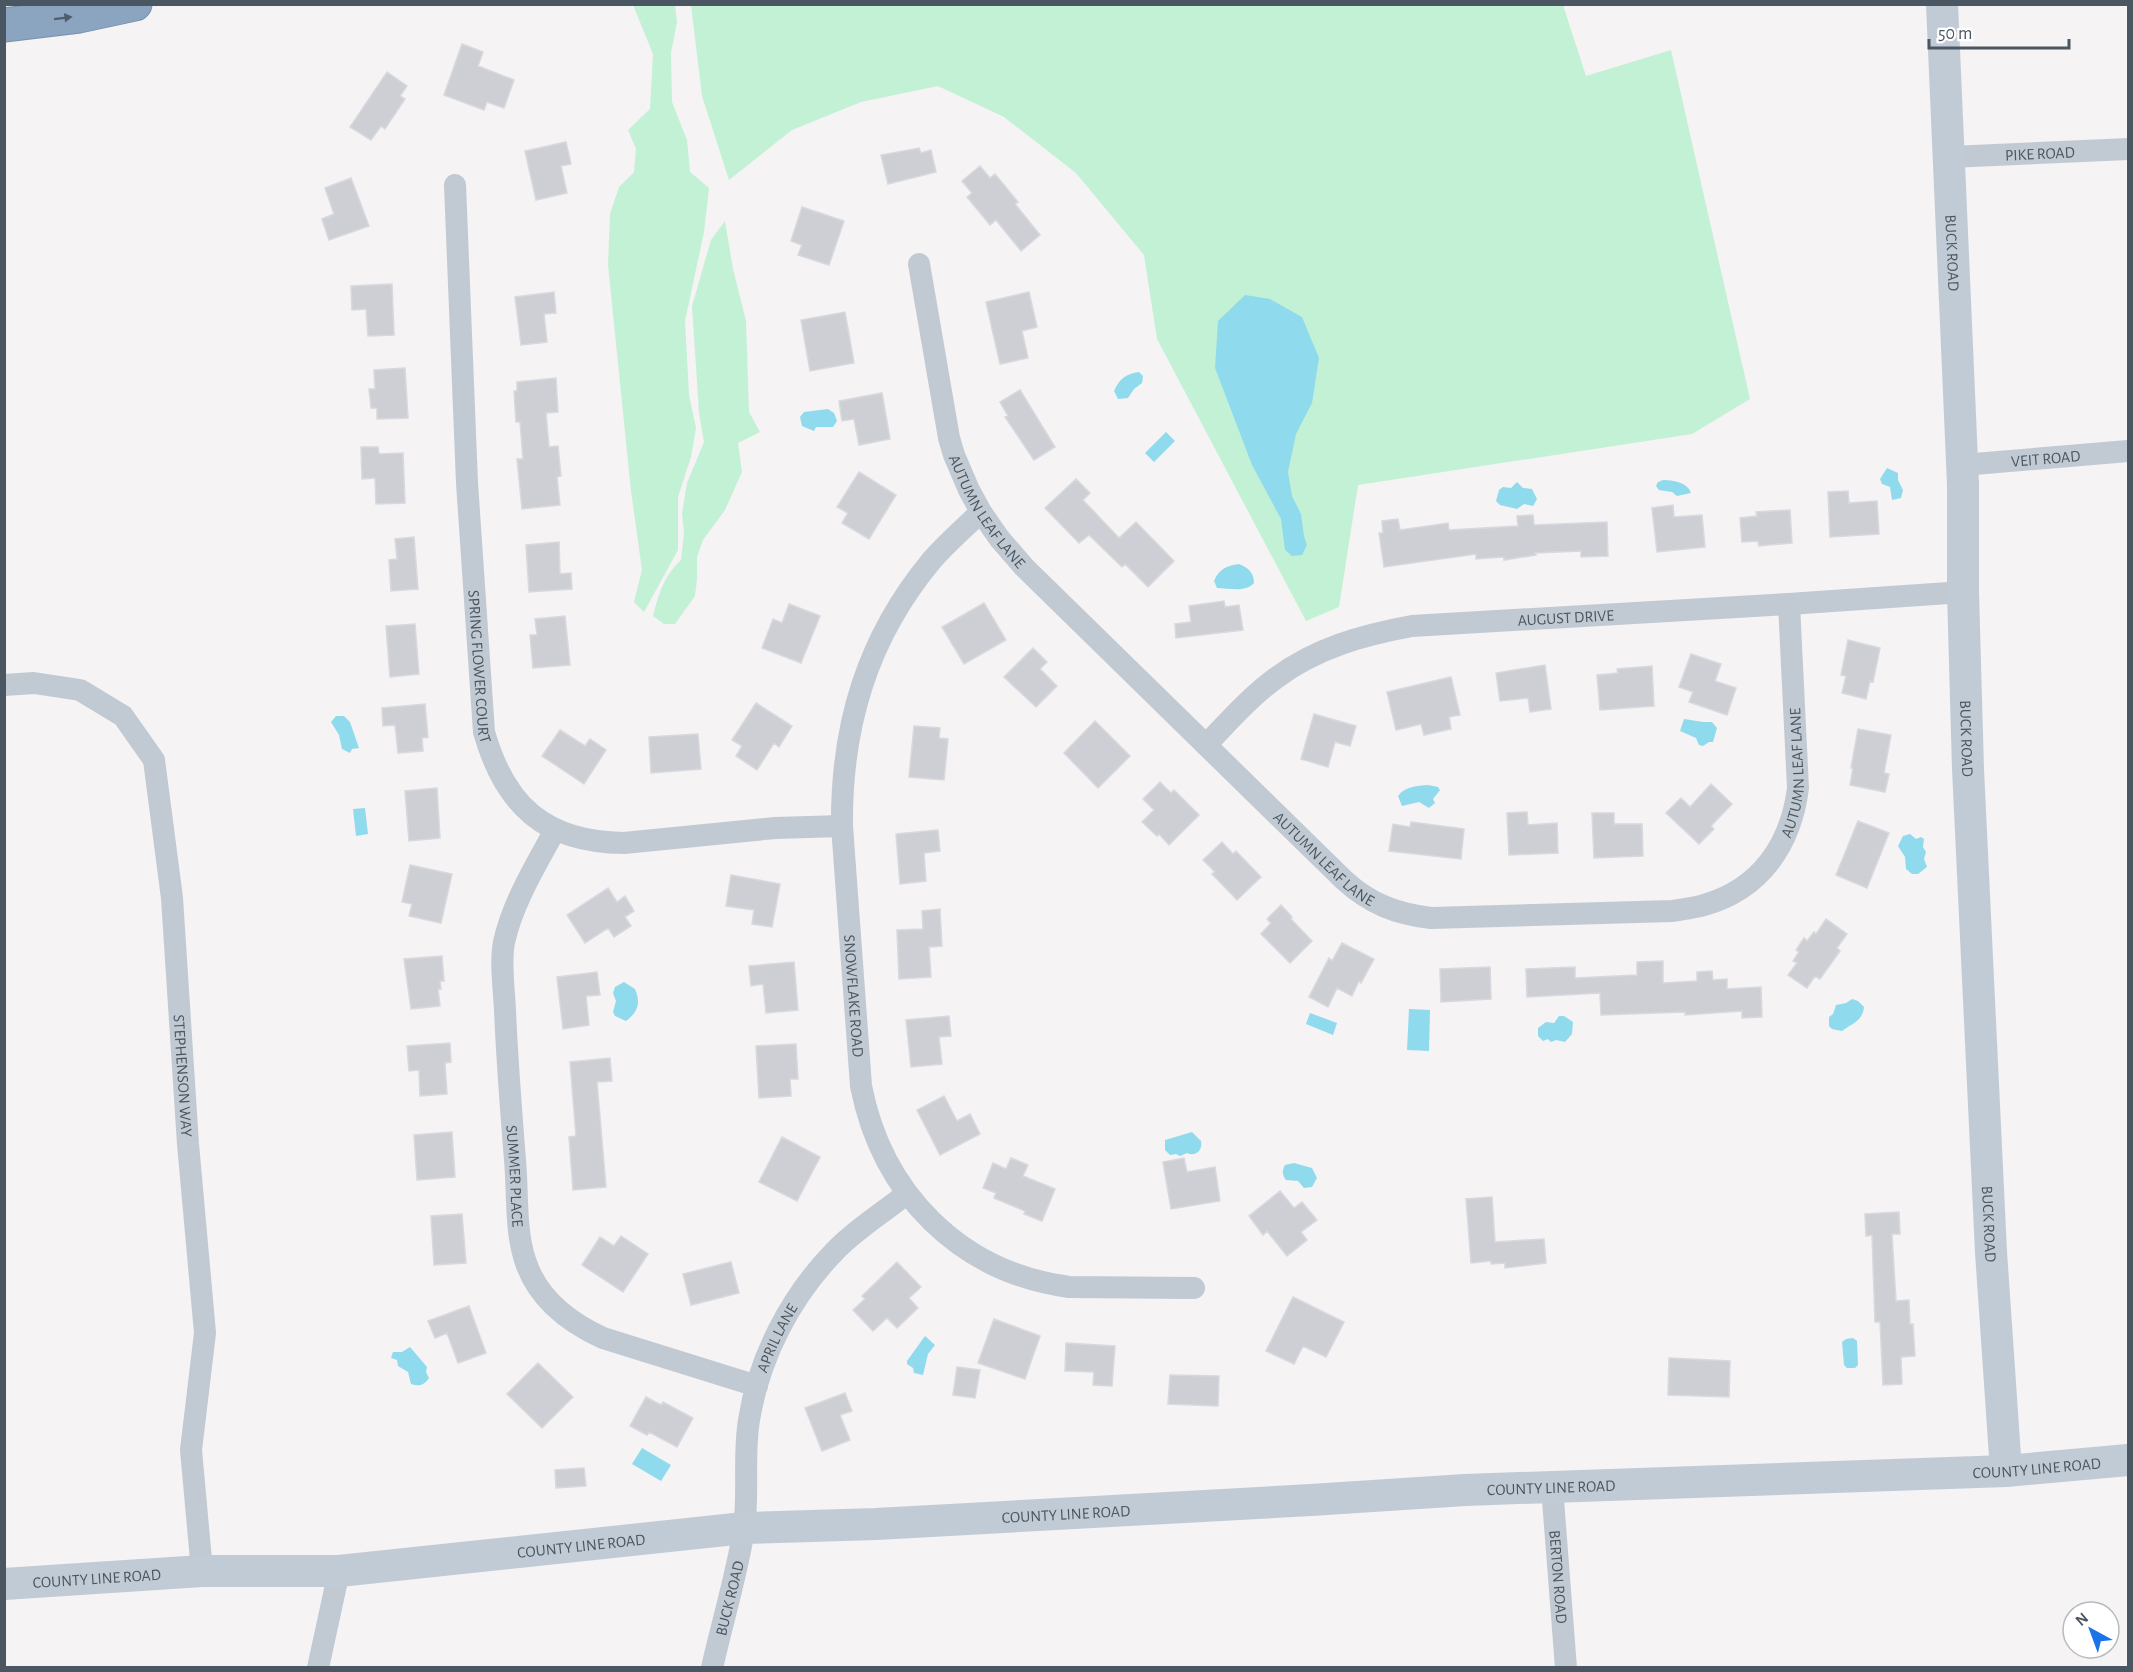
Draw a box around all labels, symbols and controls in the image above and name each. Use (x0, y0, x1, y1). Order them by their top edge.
scale bar (1929, 12, 2068, 50)
one-way arrow (53, 13, 72, 23)
text: 50 m (1938, 25, 1972, 43)
street label: PIKE ROAD (2005, 144, 2075, 164)
street label: BUCK ROAD (1942, 214, 1962, 291)
street label: VEIT ROAD (2010, 448, 2081, 470)
street label: AUTUMN LEAF LANE (946, 452, 1028, 572)
street label: SPRING FLOWER COURT (465, 589, 494, 745)
street label: AUGUST DRIVE (1517, 607, 1615, 629)
street label: BUCK ROAD (1957, 700, 1975, 777)
street label: AUTUMN LEAF LANE (1778, 707, 1807, 840)
street label: AUTUMN LEAF LANE (1270, 809, 1377, 909)
street label: SNOWFLAKE ROAD (841, 934, 866, 1058)
street label: STEPHENSON WAY (171, 1014, 195, 1138)
street label: SUMMER PLACE (503, 1124, 526, 1228)
street label: BUCK ROAD (1979, 1185, 1999, 1263)
street label: APRIL LANE (754, 1301, 801, 1375)
street label: COUNTY LINE ROAD (1972, 1455, 2102, 1481)
street label: COUNTY LINE ROAD (1487, 1478, 1616, 1498)
street label: COUNTY LINE ROAD (1001, 1503, 1131, 1526)
street label: BERTON ROAD (1546, 1529, 1570, 1624)
street label: COUNTY LINE ROAD (516, 1532, 646, 1561)
street label: BUCK ROAD (713, 1559, 747, 1637)
street label: COUNTY LINE ROAD (32, 1567, 162, 1591)
north arrow (2061, 1600, 2121, 1660)
text: N (2072, 1610, 2091, 1629)

